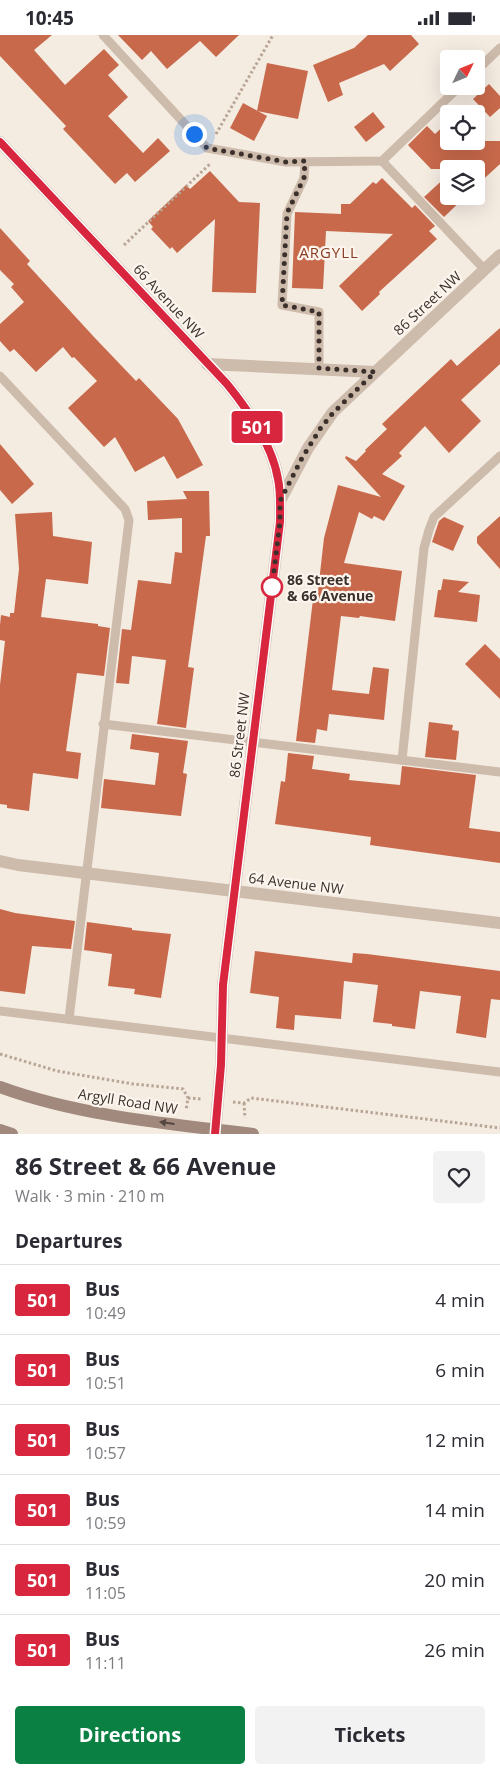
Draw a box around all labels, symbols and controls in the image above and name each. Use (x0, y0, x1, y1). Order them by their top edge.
text: 10:45 (25, 5, 74, 31)
north arrow (440, 50, 485, 95)
map controls (440, 50, 485, 205)
button: locate (440, 105, 485, 150)
your location (182, 122, 207, 147)
button: layers (440, 160, 485, 205)
district label: ARGYLL (299, 242, 359, 262)
street label: 66 Avenue NW (129, 260, 209, 342)
street label: 86 Street NW (389, 267, 465, 339)
line badge: 501 (228, 411, 286, 443)
text: 501 (242, 415, 272, 439)
place label: 86 Street & 66 Avenue (287, 570, 373, 605)
marker: 86 Street & 66 Avenue (261, 576, 283, 598)
street label: 86 Street NW (224, 691, 254, 779)
street label: 64 Avenue NW (247, 868, 345, 898)
street label: Argyll Road NW (77, 1084, 179, 1118)
one-way arrow (159, 1118, 175, 1126)
text: 86 Street & 66 Avenue (15, 1149, 276, 1182)
button: heart (433, 1151, 485, 1203)
text: Walk · 3 min · 210 m (15, 1185, 165, 1207)
text: Departures (15, 1228, 122, 1254)
text: Bus (85, 1276, 120, 1302)
text: 4 min (435, 1287, 485, 1313)
text: 501 (27, 1288, 58, 1312)
text: 10:49 (85, 1302, 126, 1324)
text: Bus (85, 1346, 120, 1372)
text: 6 min (435, 1357, 485, 1383)
text: 501 (27, 1358, 58, 1382)
text: 10:51 (85, 1372, 126, 1394)
text: Bus (85, 1416, 120, 1442)
text: 12 min (424, 1427, 485, 1453)
text: 501 (27, 1428, 58, 1452)
text: 10:57 (85, 1442, 126, 1464)
text: Bus (85, 1486, 120, 1512)
text: 14 min (424, 1497, 485, 1523)
text: 501 (27, 1498, 58, 1522)
text: 10:59 (85, 1512, 126, 1534)
text: Bus (85, 1556, 120, 1582)
text: 20 min (424, 1567, 485, 1593)
text: 501 (27, 1568, 58, 1592)
text: 11:05 (85, 1582, 126, 1604)
text: Bus (85, 1626, 120, 1652)
text: 26 min (424, 1637, 485, 1663)
text: 501 (27, 1638, 58, 1662)
text: 11:11 (85, 1652, 126, 1674)
button: Directions (15, 1706, 245, 1764)
button: Tickets (255, 1706, 485, 1764)

